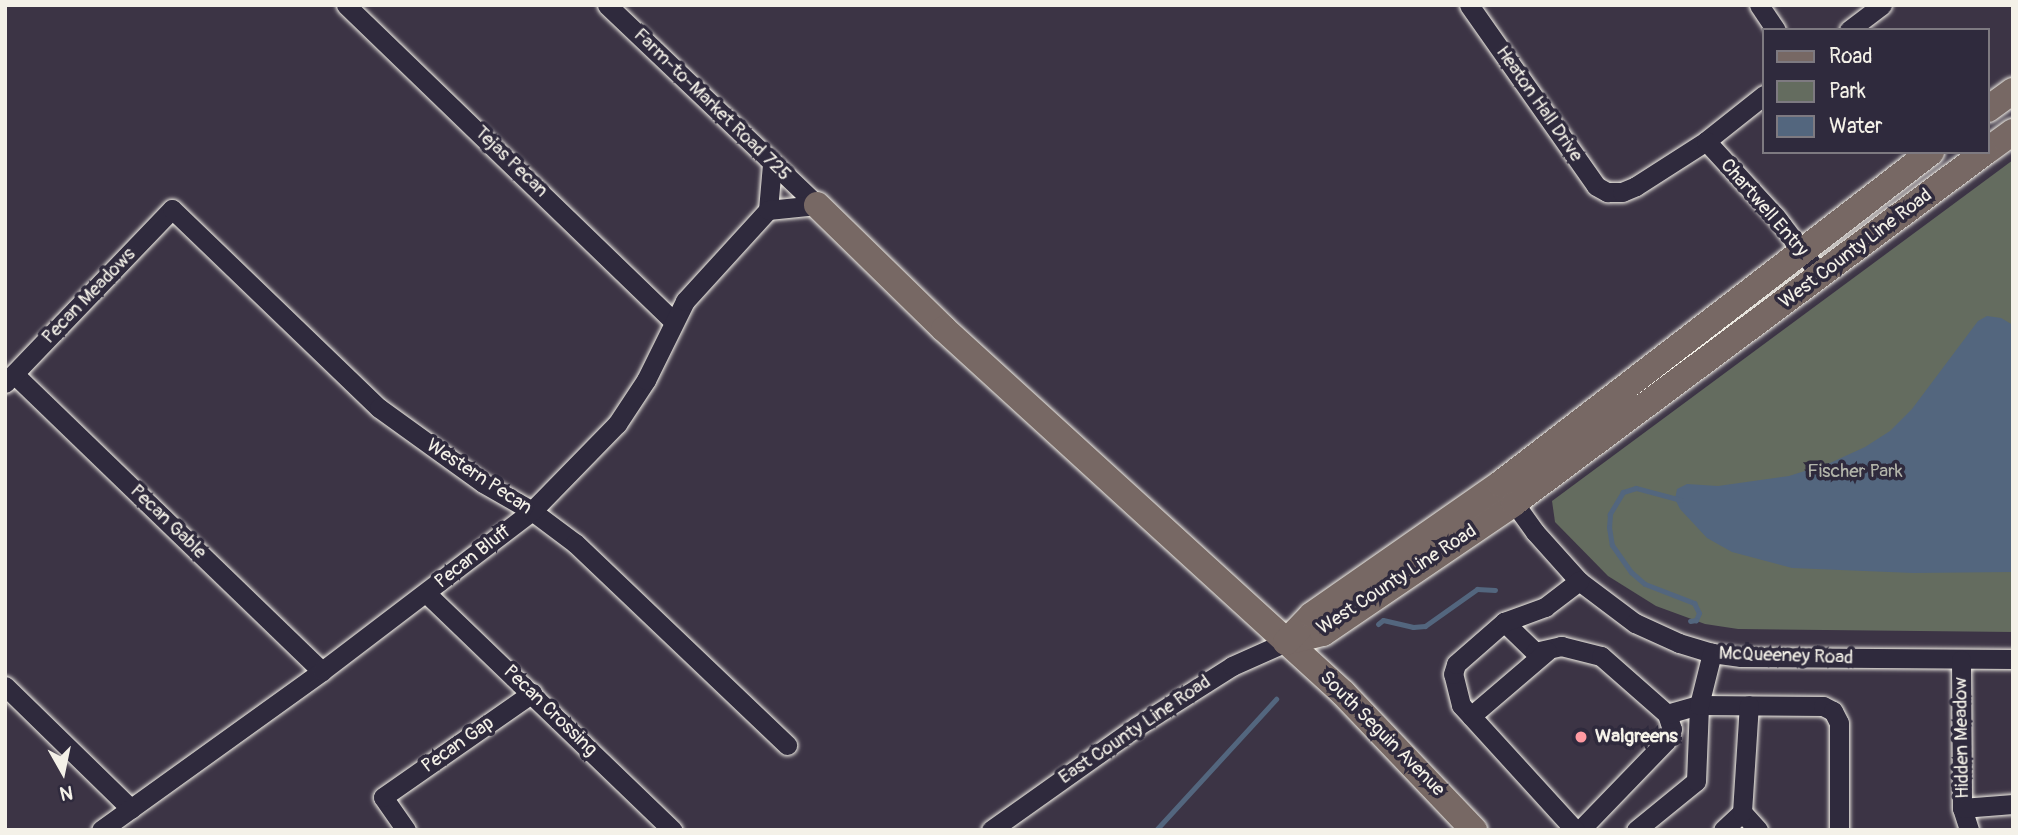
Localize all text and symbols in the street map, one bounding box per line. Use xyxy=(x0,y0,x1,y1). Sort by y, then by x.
street label: Farm-to-Market Road 725 xyxy=(629,24,795,186)
legend xyxy=(1762,28,1990,154)
street label: Heaton Hall Drive xyxy=(1491,42,1587,166)
text: Road xyxy=(1829,43,1873,70)
text: Park xyxy=(1829,78,1866,105)
text: Water xyxy=(1829,113,1882,140)
street label: Tejas Pecan xyxy=(470,121,552,203)
street label: Chartwell Entry xyxy=(1715,154,1813,262)
street label: West County Line Road xyxy=(1775,184,1937,314)
street label: Pecan Meadows xyxy=(37,243,141,349)
street label: Western Pecan xyxy=(422,434,536,520)
park label: Fischer Park xyxy=(1807,461,1903,483)
street label: Pecan Gable xyxy=(125,480,211,564)
street label: Pecan Bluff xyxy=(431,520,515,594)
street label: West County Line Road xyxy=(1313,520,1481,640)
street label: McQueeney Road xyxy=(1718,642,1854,670)
street label: Pecan Crossing xyxy=(498,661,602,761)
street label: South Seguin Avenue xyxy=(1315,667,1449,801)
street label: East County Line Road xyxy=(1055,671,1215,789)
street label: Hidden Meadow xyxy=(1950,677,1974,799)
street label: Pecan Gap xyxy=(417,712,499,778)
place label: Walgreens xyxy=(1595,726,1678,748)
marker: Walgreens xyxy=(1573,729,1589,745)
north arrow xyxy=(28,737,98,807)
text: N xyxy=(58,780,75,806)

